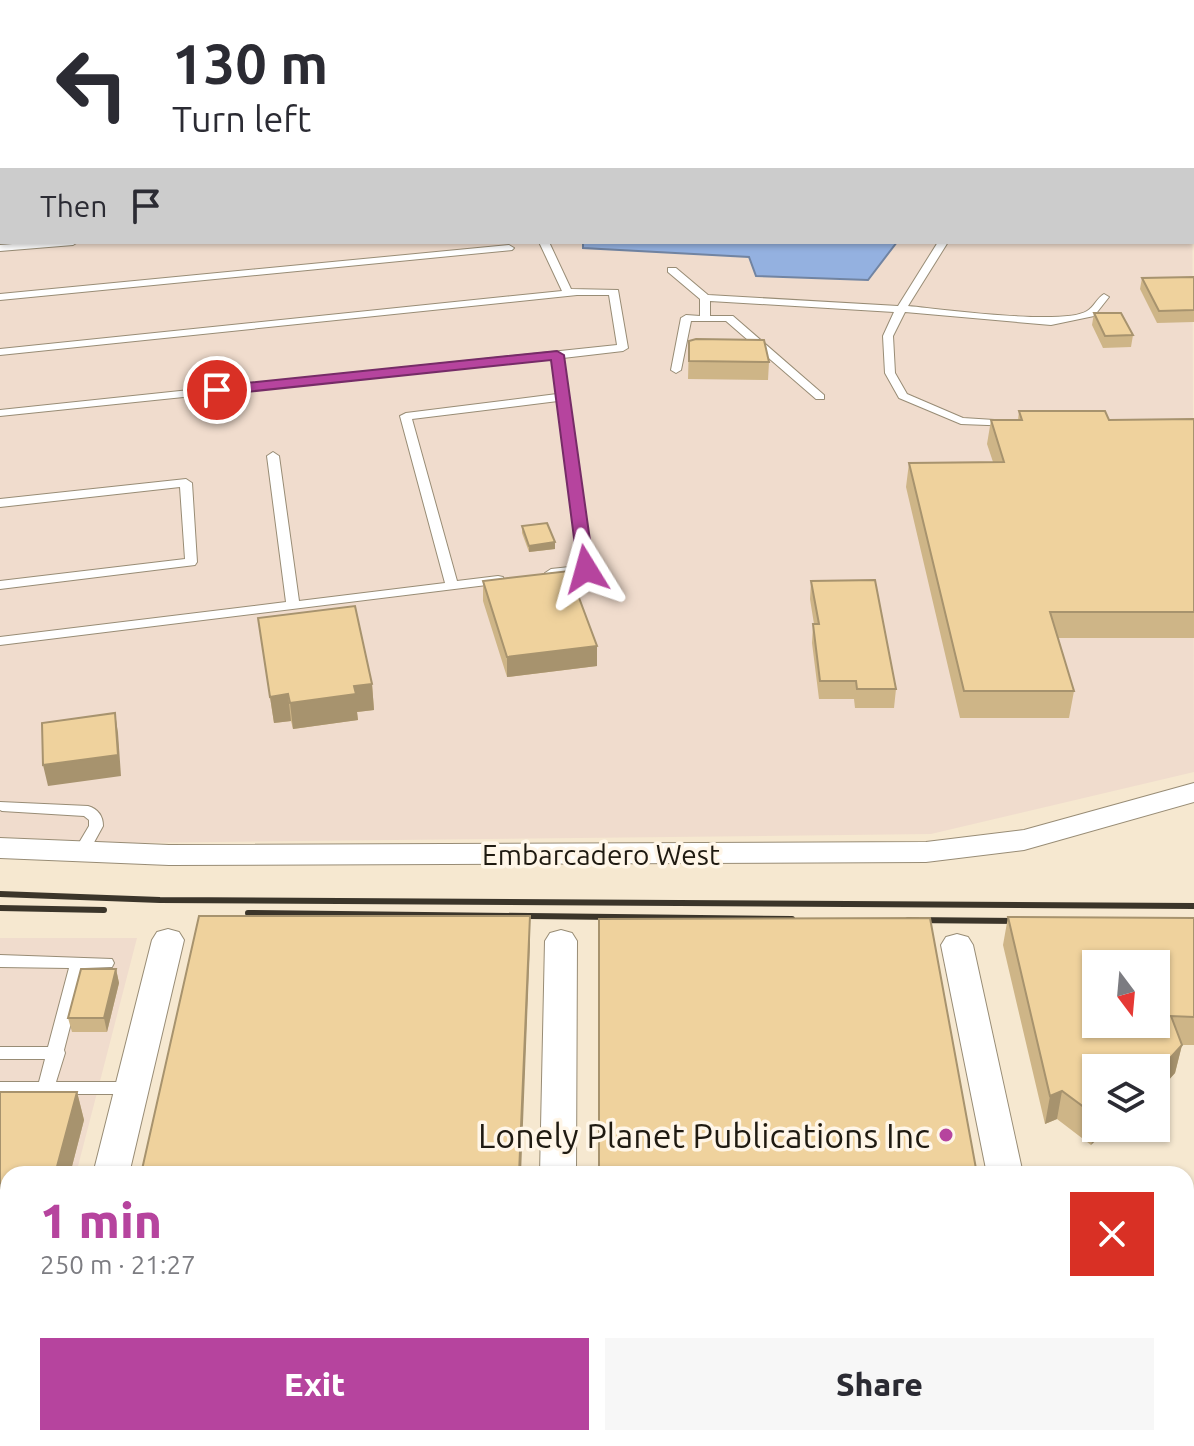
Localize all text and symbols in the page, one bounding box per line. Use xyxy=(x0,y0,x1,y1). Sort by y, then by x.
icon: left xyxy=(40,32,144,136)
text: 130 m xyxy=(172,32,328,95)
text: Turn left xyxy=(172,98,311,139)
icon: arrive xyxy=(124,184,168,228)
text: Then xyxy=(40,189,108,223)
pin xyxy=(183,356,251,424)
icon: arrive xyxy=(195,368,239,412)
position arrow xyxy=(544,527,628,611)
street label: Embarcadero West xyxy=(482,839,720,870)
north arrow xyxy=(1082,950,1170,1038)
map controls xyxy=(1082,950,1170,1142)
button: layers xyxy=(1082,1054,1170,1142)
place label: Lonely Planet Publications Inc xyxy=(478,1116,930,1154)
marker: Lonely Planet Publications Inc xyxy=(937,1126,955,1144)
button: close xyxy=(1070,1192,1154,1276)
text: 1 min xyxy=(40,1193,162,1247)
text: 250 m · 21:27 xyxy=(40,1250,196,1279)
button: Exit xyxy=(40,1338,589,1430)
button: Share xyxy=(605,1338,1154,1430)

